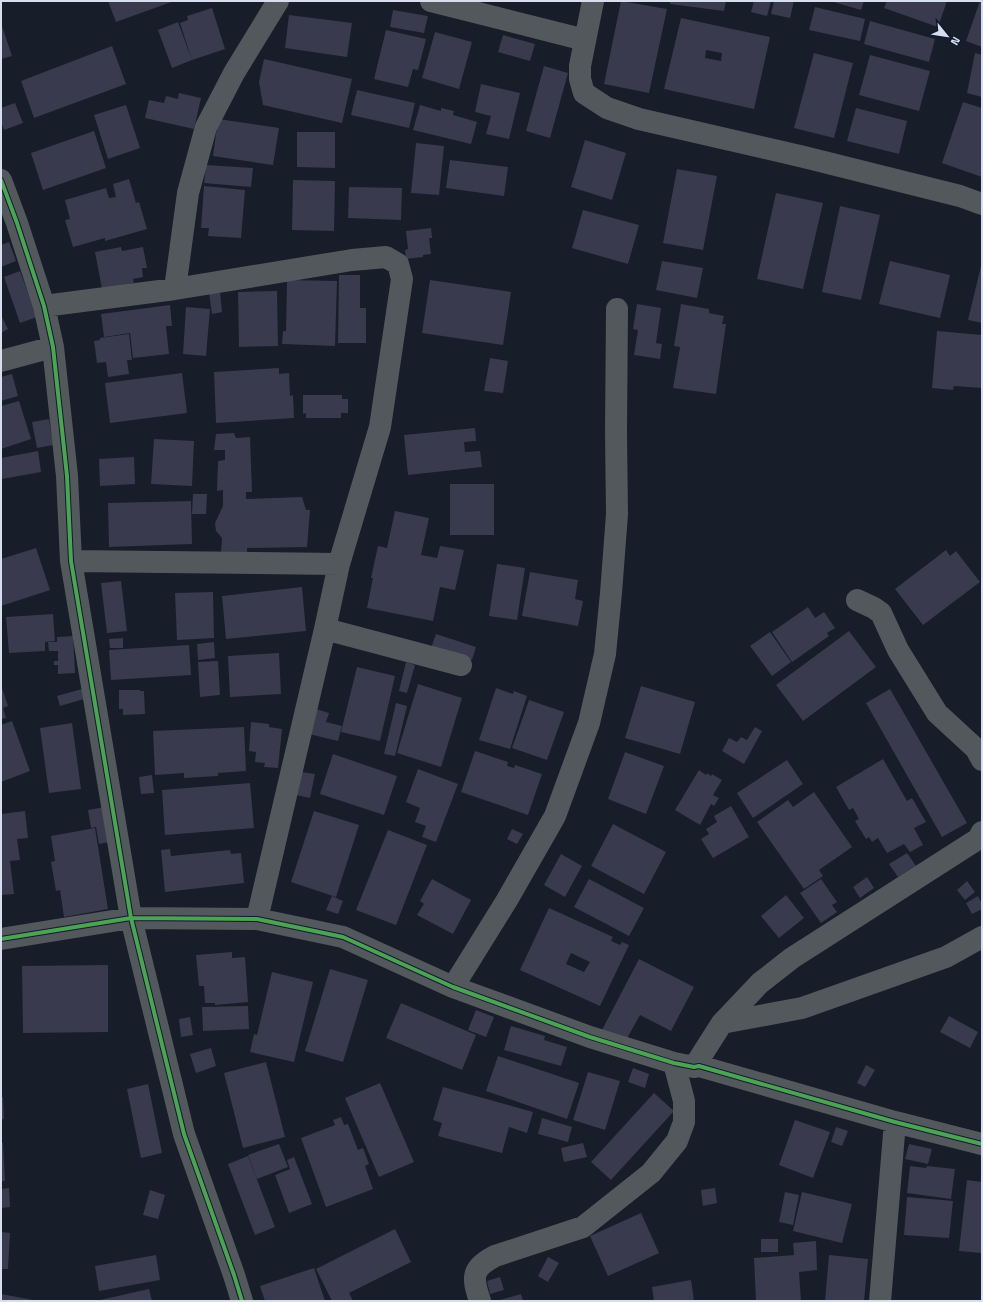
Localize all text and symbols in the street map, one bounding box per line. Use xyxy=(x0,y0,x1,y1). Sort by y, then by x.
north arrow xyxy=(927,16,967,56)
text: N xyxy=(947,34,964,48)

